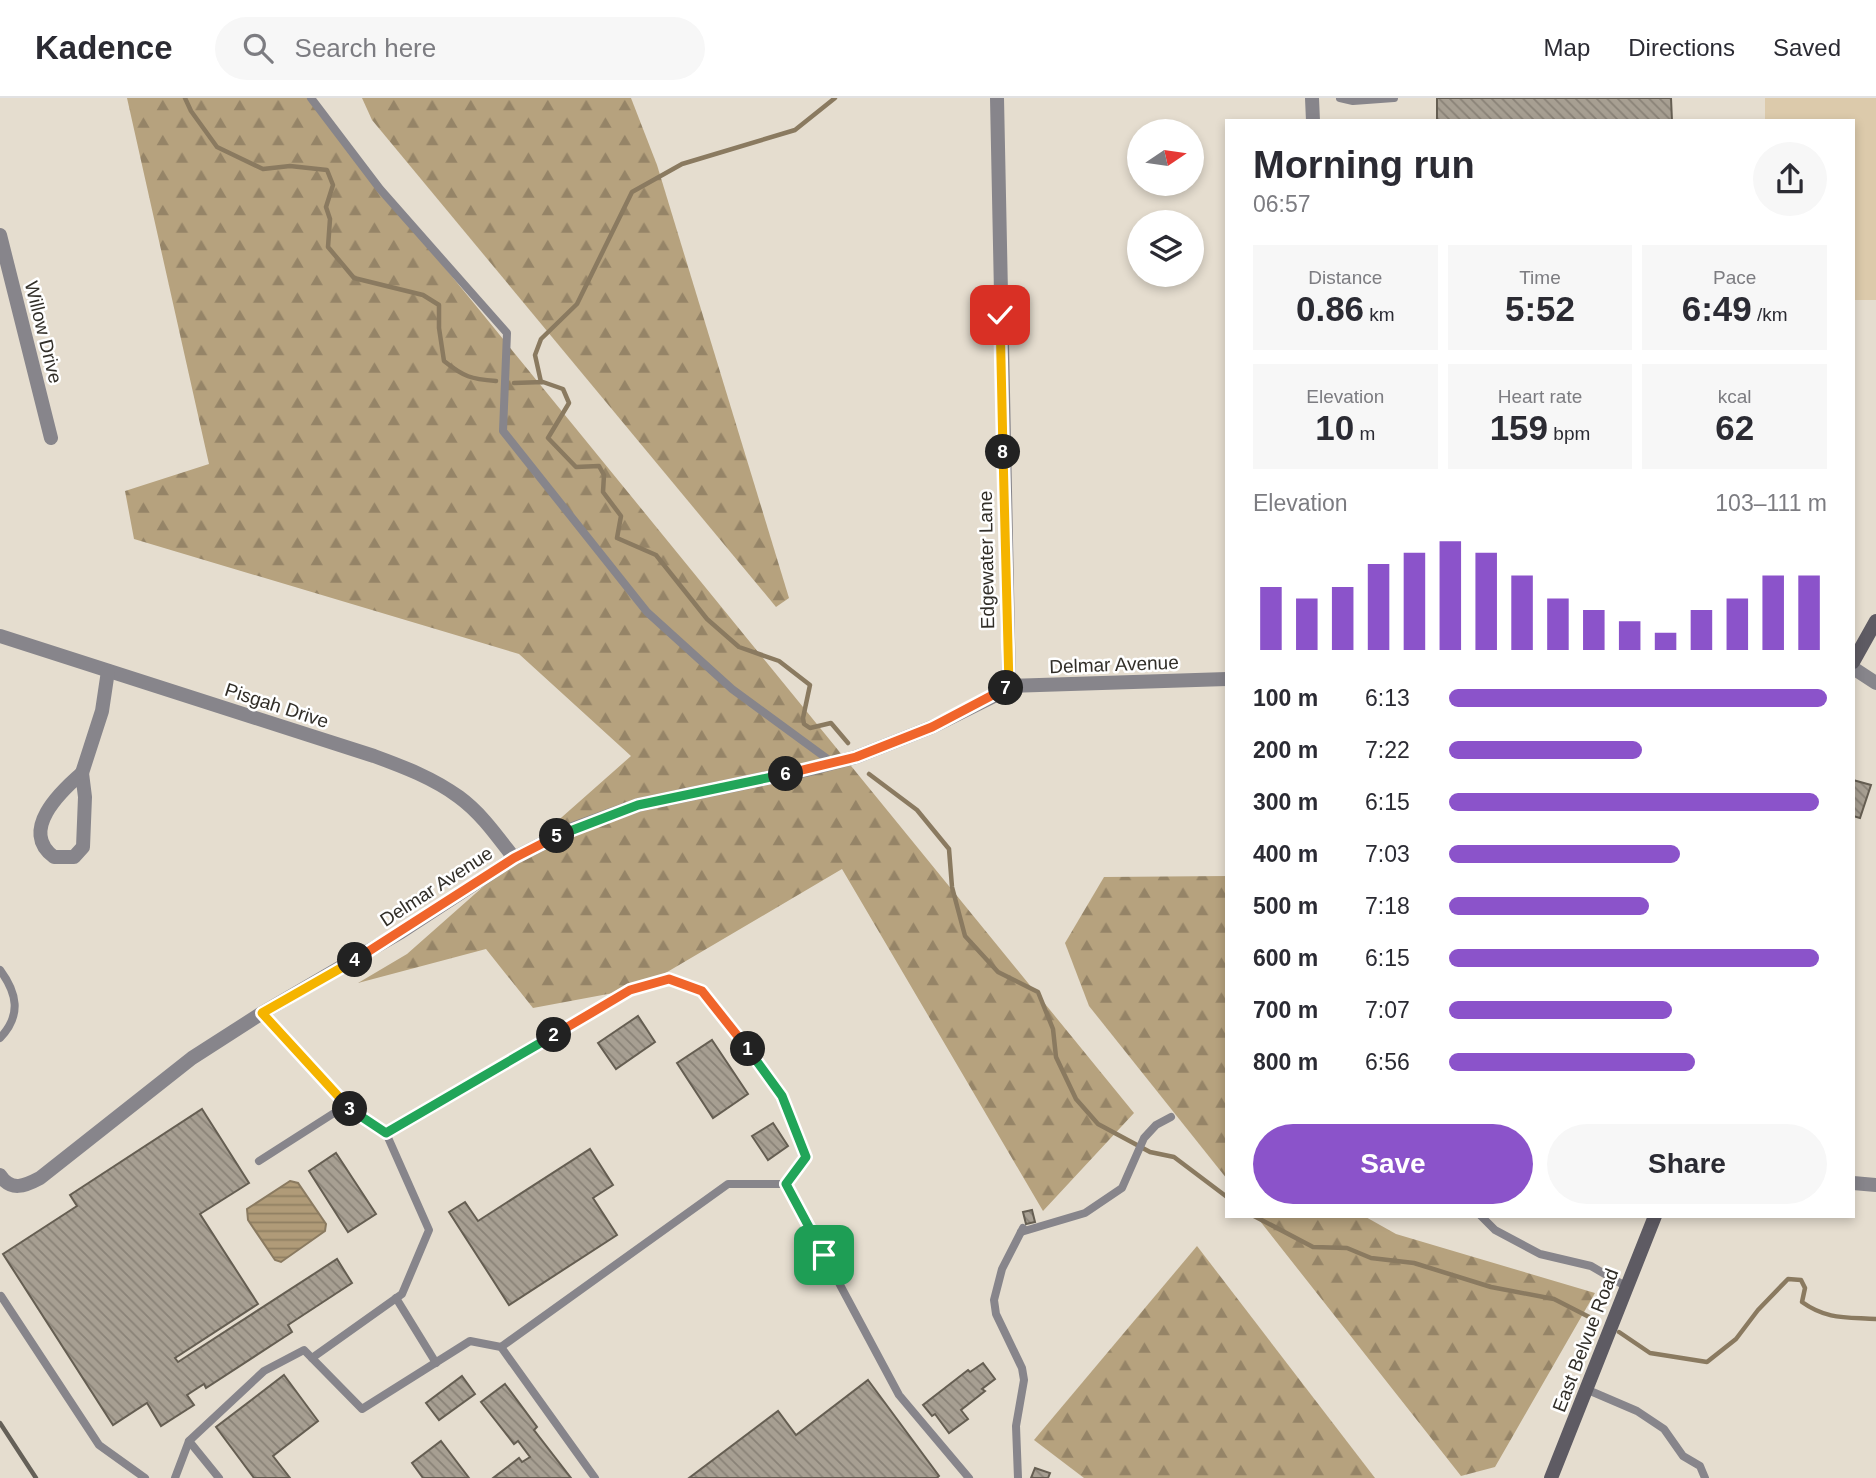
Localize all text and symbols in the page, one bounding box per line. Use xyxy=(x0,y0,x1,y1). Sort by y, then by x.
search box xyxy=(215,17,705,80)
text: Kadence xyxy=(35,29,173,66)
icon: search xyxy=(239,29,277,67)
text: Search here xyxy=(295,33,436,63)
text: Map xyxy=(1544,34,1590,61)
text: Directions xyxy=(1628,34,1735,61)
text: Saved xyxy=(1773,34,1841,61)
north arrow xyxy=(1127,119,1204,196)
map controls xyxy=(1127,119,1204,287)
button: share xyxy=(1753,142,1827,216)
text: Morning run xyxy=(1253,144,1475,186)
text: 06:57 xyxy=(1253,191,1311,217)
button: layers xyxy=(1127,210,1204,287)
text: Distance xyxy=(1308,267,1382,288)
text: Time xyxy=(1519,267,1561,288)
text: Pace xyxy=(1713,267,1756,288)
street label: Willow Drive xyxy=(21,279,66,385)
pin xyxy=(970,285,1030,345)
text: 0.86 xyxy=(1296,289,1364,328)
text: 5:52 xyxy=(1505,289,1575,328)
text: 6:49 xyxy=(1682,289,1752,328)
icon: check xyxy=(981,296,1019,334)
text: km xyxy=(1364,304,1395,325)
text: /km xyxy=(1752,304,1788,325)
text: Elevation xyxy=(1306,386,1384,407)
text: Heart rate xyxy=(1498,386,1582,407)
text: kcal xyxy=(1718,386,1752,407)
text: 10 xyxy=(1315,408,1354,447)
text: 159 xyxy=(1490,408,1548,447)
text: 62 xyxy=(1715,408,1754,447)
text: m xyxy=(1354,423,1375,444)
text: bpm xyxy=(1548,423,1590,444)
pin: 8 xyxy=(986,434,1020,470)
text: 8 xyxy=(997,441,1008,462)
text: Elevation xyxy=(1253,490,1348,516)
text: 103–111 m xyxy=(1715,490,1827,516)
street label: Edgewater Lane xyxy=(975,491,998,629)
street label: Delmar Avenue xyxy=(1049,652,1179,677)
pin: 7 xyxy=(988,670,1024,706)
text: 7 xyxy=(1000,677,1011,698)
street label: Pisgah Drive xyxy=(222,679,331,732)
text: 100 m xyxy=(1253,685,1318,711)
text: 6:13 xyxy=(1365,685,1410,711)
text: 200 m xyxy=(1253,737,1318,763)
text: 7:22 xyxy=(1365,737,1410,763)
pin: 6 xyxy=(768,756,804,792)
text: 6 xyxy=(780,763,791,784)
text: 300 m xyxy=(1253,789,1318,815)
text: 6:15 xyxy=(1365,789,1410,815)
pin: 5 xyxy=(540,818,574,854)
text: 5 xyxy=(551,825,562,846)
text: 400 m xyxy=(1253,841,1318,867)
text: 7:03 xyxy=(1365,841,1410,867)
street label: Delmar Avenue xyxy=(376,842,496,931)
text: 500 m xyxy=(1253,893,1318,919)
text: 7:18 xyxy=(1365,893,1410,919)
pin: 4 xyxy=(338,942,372,978)
text: 600 m xyxy=(1253,945,1318,971)
text: 6:15 xyxy=(1365,945,1410,971)
text: 4 xyxy=(349,949,360,970)
text: 700 m xyxy=(1253,997,1318,1023)
text: 7:07 xyxy=(1365,997,1410,1023)
pin: 2 xyxy=(536,1018,572,1052)
text: 2 xyxy=(548,1024,559,1045)
pin: 1 xyxy=(730,1032,766,1066)
text: 1 xyxy=(742,1038,753,1059)
text: 800 m xyxy=(1253,1049,1318,1075)
text: 6:56 xyxy=(1365,1049,1410,1075)
pin: 3 xyxy=(332,1091,368,1126)
text: 3 xyxy=(344,1098,355,1119)
button: Save xyxy=(1253,1124,1533,1204)
button: Share xyxy=(1547,1124,1827,1204)
pin xyxy=(794,1225,854,1285)
icon: arrive xyxy=(805,1236,843,1274)
street label: East Belvue Road xyxy=(1548,1265,1623,1415)

